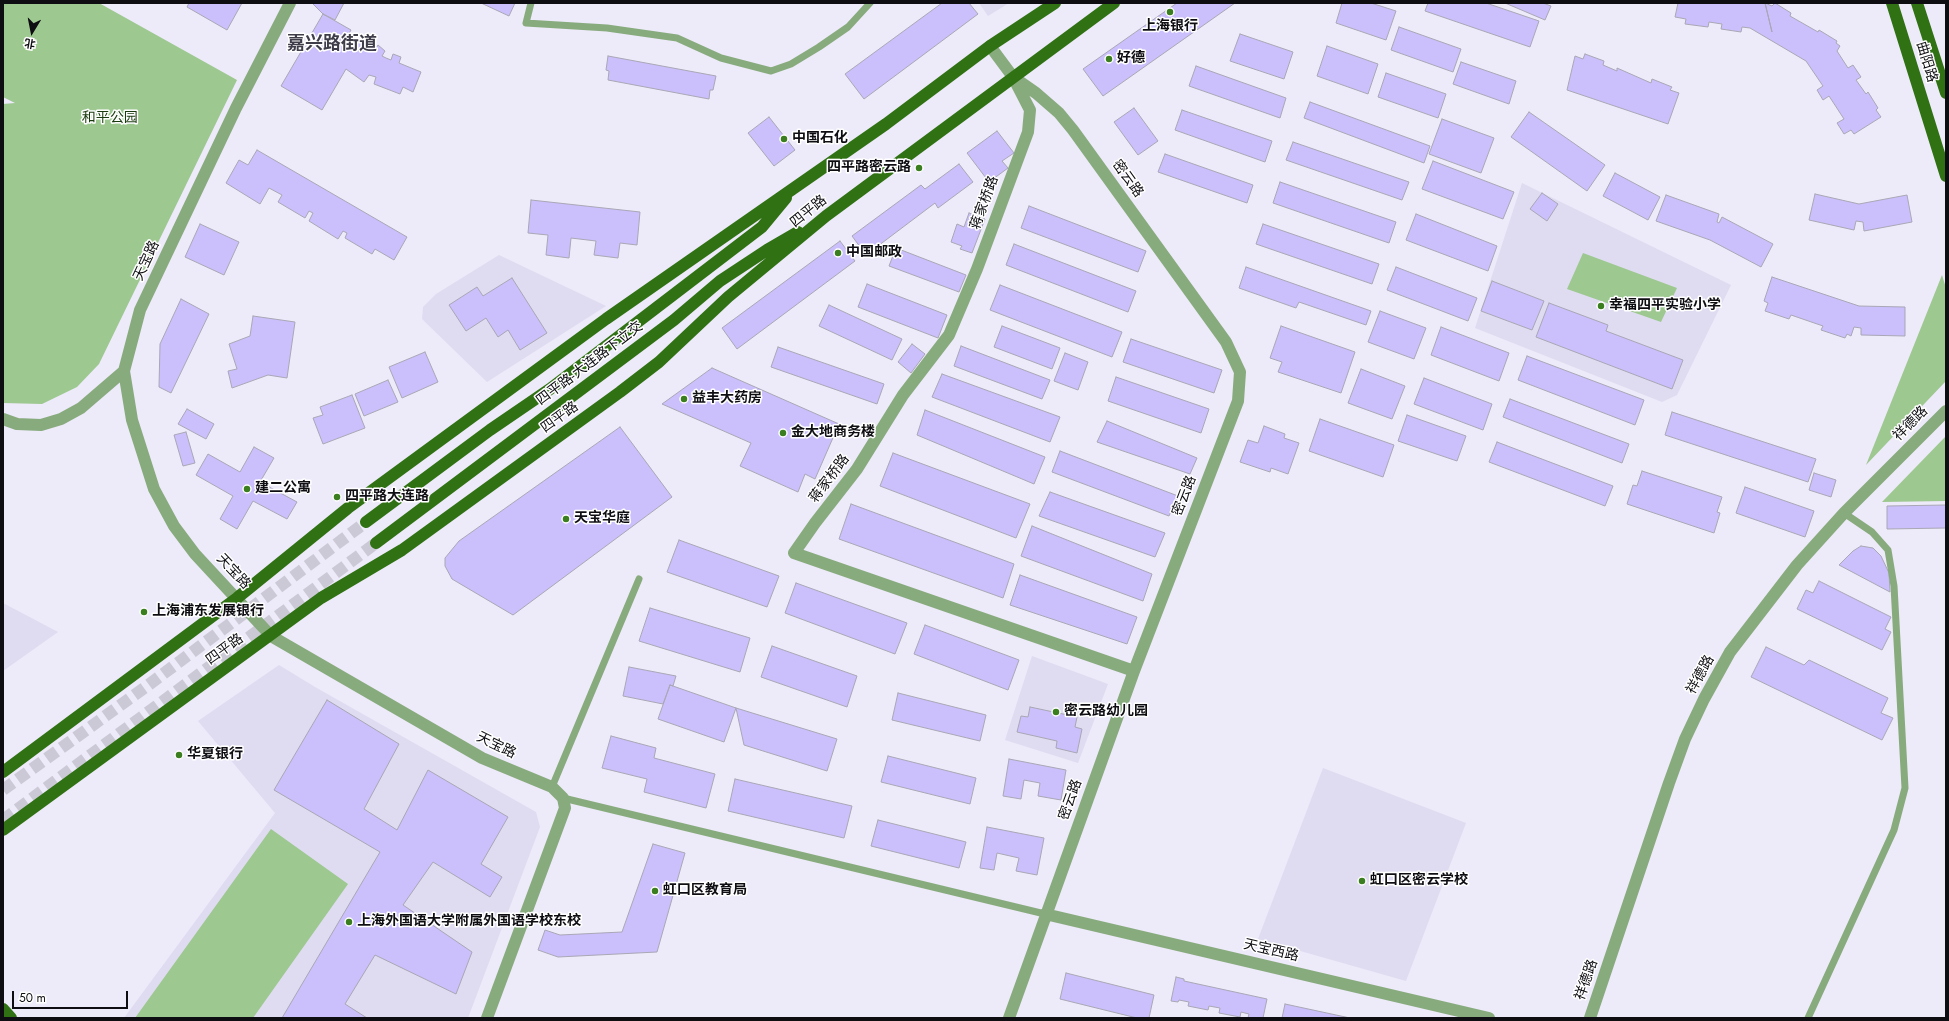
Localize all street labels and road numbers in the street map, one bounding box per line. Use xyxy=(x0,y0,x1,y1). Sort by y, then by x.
street label: 曲阳路 xyxy=(1912,39,1940,85)
street label: 密云路 xyxy=(1108,157,1146,201)
street label: 蒋家桥路 xyxy=(968,174,1002,232)
street label: 四平路 xyxy=(787,192,831,232)
street label: 天宝路 xyxy=(131,238,163,284)
street label: 四平路-大连路下立交 xyxy=(533,318,647,410)
street label: 四平路 xyxy=(538,399,582,437)
street label: 祥德路 xyxy=(1890,403,1932,445)
street label: 蒋家桥路 xyxy=(806,452,854,506)
street label: 密云路 xyxy=(1170,473,1200,519)
street label: 天宝路 xyxy=(213,551,253,593)
street label: 四平路 xyxy=(203,631,247,669)
street label: 祥德路 xyxy=(1683,653,1719,697)
street label: 天宝路 xyxy=(473,729,519,763)
street label: 密云路 xyxy=(1056,777,1086,823)
street label: 天宝西路 xyxy=(1242,937,1300,965)
street label: 祥德路 xyxy=(1572,957,1602,1003)

